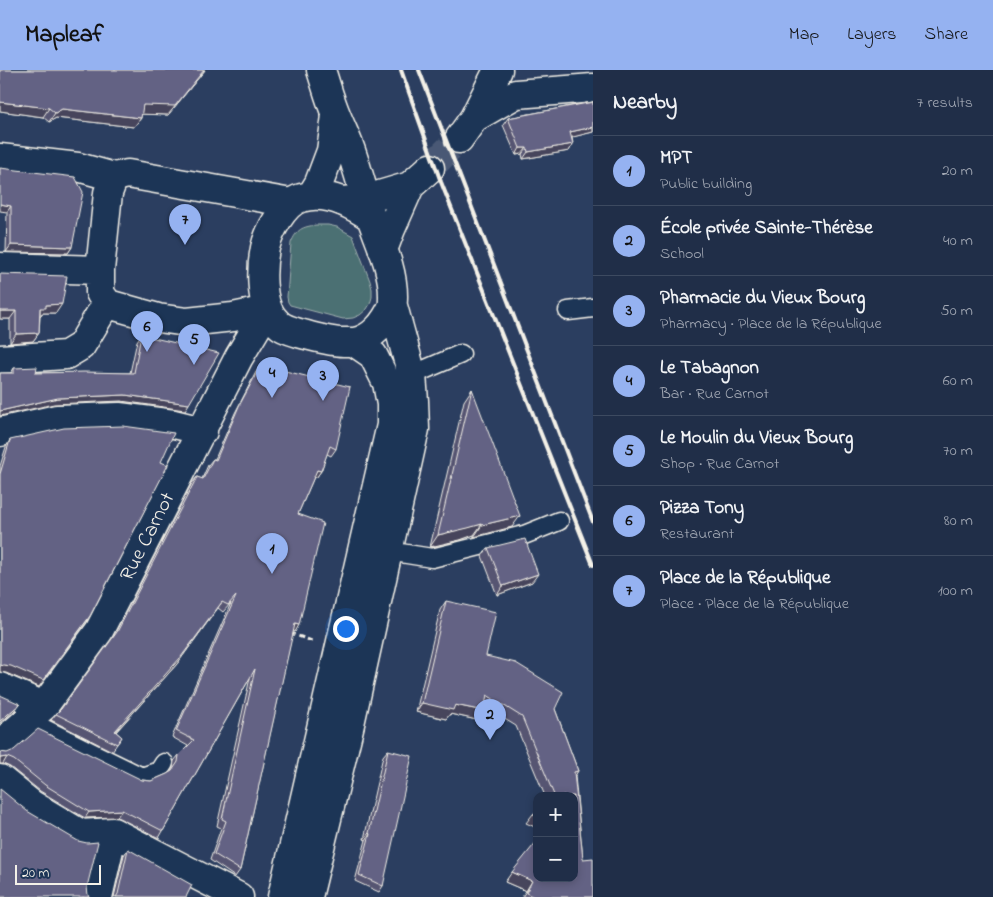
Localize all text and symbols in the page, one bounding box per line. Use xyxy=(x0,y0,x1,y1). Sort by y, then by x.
text: Mapleaf xyxy=(25,18,104,53)
text: Map xyxy=(789,22,819,48)
text: Layers xyxy=(847,22,897,48)
text: Share xyxy=(925,22,968,48)
text: Nearby xyxy=(613,88,677,118)
text: 7 results xyxy=(917,91,973,115)
text: MPT xyxy=(660,145,692,172)
text: 1 xyxy=(626,159,632,183)
text: 20 m xyxy=(942,159,973,183)
text: Public building xyxy=(660,172,752,196)
pin: 7 xyxy=(169,204,201,245)
text: École privée Sainte-Thérèse xyxy=(660,215,873,242)
text: 2 xyxy=(625,229,633,253)
text: 40 m xyxy=(943,229,973,253)
text: School xyxy=(660,242,704,266)
text: Pharmacie du Vieux Bourg xyxy=(660,285,865,312)
text: 3 xyxy=(626,299,632,323)
text: 50 m xyxy=(941,299,973,323)
pin: 6 xyxy=(131,311,163,352)
text: Pharmacy · Place de la République xyxy=(660,312,882,336)
pin: 5 xyxy=(178,324,210,365)
text: Le Tabagnon xyxy=(660,355,759,382)
pin: 4 xyxy=(256,357,288,398)
pin: 3 xyxy=(307,360,339,401)
text: 4 xyxy=(626,369,632,393)
text: 60 m xyxy=(943,369,973,393)
text: Bar · Rue Carnot xyxy=(660,382,769,406)
text: Le Moulin du Vieux Bourg xyxy=(660,425,853,452)
text: 5 xyxy=(624,439,634,463)
text: 70 m xyxy=(943,439,973,463)
text: Shop · Rue Carnot xyxy=(660,452,779,476)
street label: Rue Carnot xyxy=(113,487,183,587)
text: Pizza Tony xyxy=(660,495,744,522)
text: 6 xyxy=(625,509,633,533)
text: 80 m xyxy=(944,509,973,533)
text: Restaurant xyxy=(660,522,734,546)
pin: 1 xyxy=(256,533,288,574)
text: Place de la République xyxy=(660,565,831,592)
text: 7 xyxy=(626,579,632,603)
text: 100 m xyxy=(938,579,973,603)
text: Place · Place de la République xyxy=(660,592,849,616)
your location xyxy=(333,616,359,642)
pin: 2 xyxy=(474,699,506,740)
map controls xyxy=(533,792,578,882)
button: + xyxy=(533,792,578,837)
button: − xyxy=(533,837,578,882)
scale bar xyxy=(15,862,101,885)
text: 20 m xyxy=(22,863,49,884)

